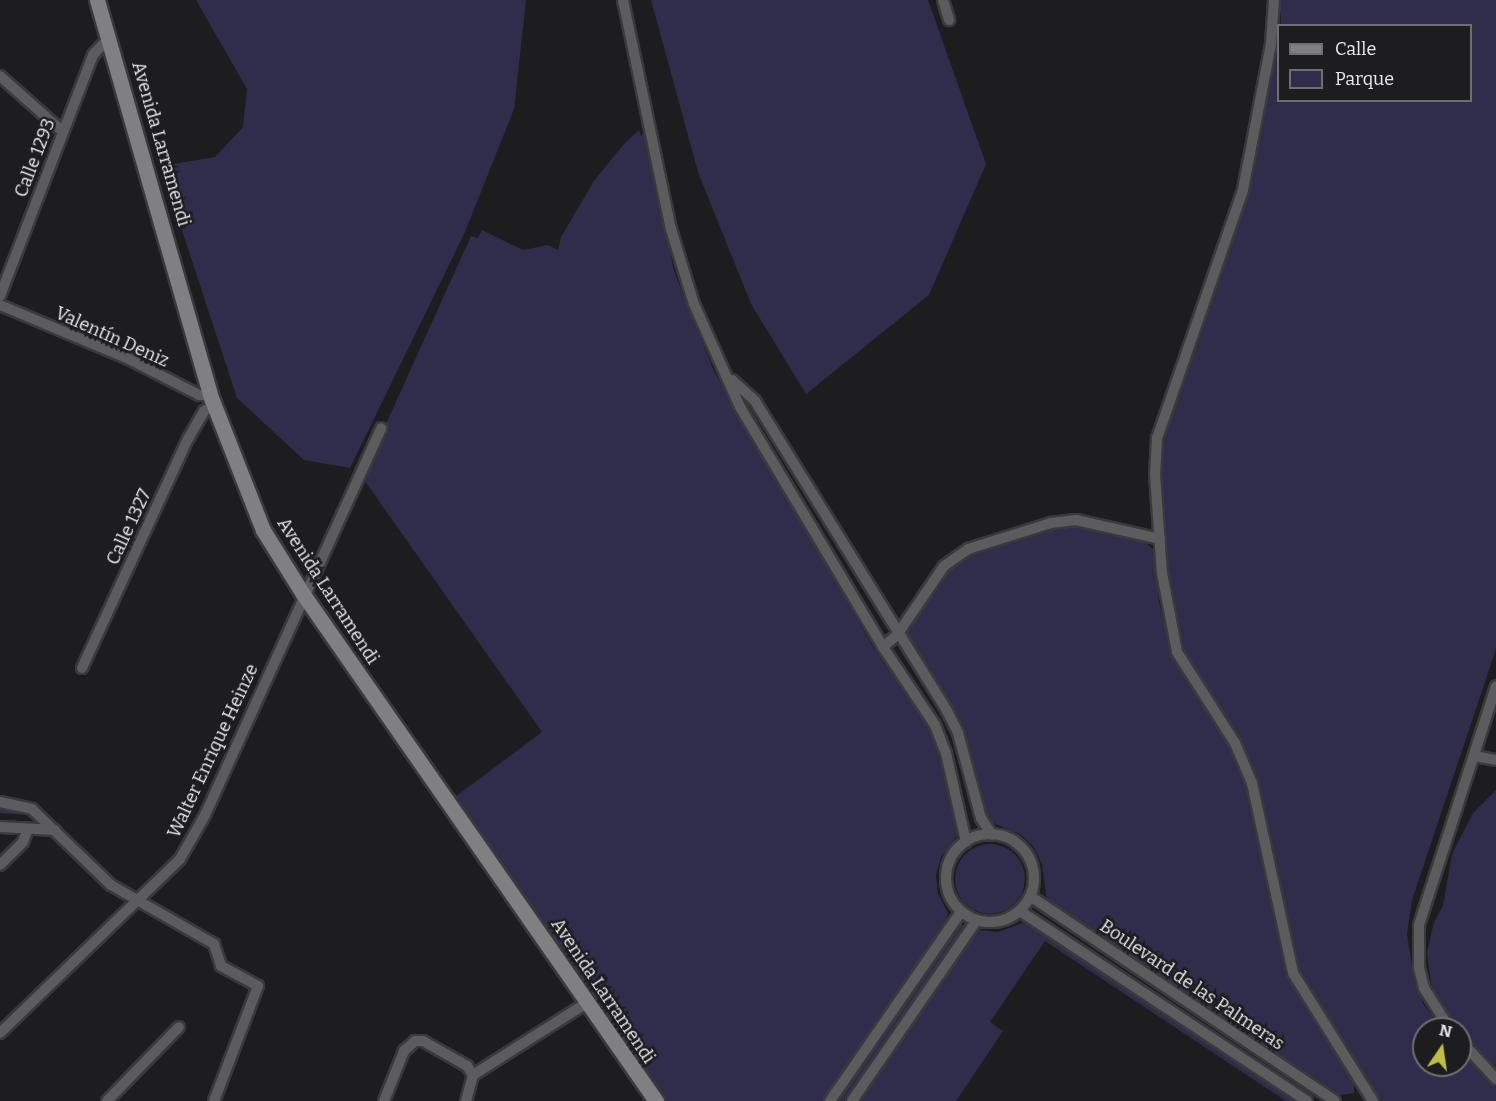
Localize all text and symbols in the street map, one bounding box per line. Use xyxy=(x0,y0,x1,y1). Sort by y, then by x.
legend xyxy=(1277,24,1472,102)
text: Calle xyxy=(1335,38,1376,60)
street label: Avenida Larramendi xyxy=(127,59,195,229)
text: Parque xyxy=(1335,68,1394,90)
street label: Calle 1293 xyxy=(10,116,60,200)
street label: Valentín Deniz xyxy=(52,302,172,372)
street label: Calle 1327 xyxy=(102,486,156,568)
street label: Avenida Larramendi xyxy=(273,514,383,668)
street label: Walter Enrique Heinze xyxy=(163,661,263,841)
street label: Avenida Larramendi xyxy=(546,914,660,1068)
street label: Boulevard de las Palmeras xyxy=(1096,915,1288,1055)
north arrow xyxy=(1412,1017,1472,1077)
text: N xyxy=(1438,1020,1454,1042)

